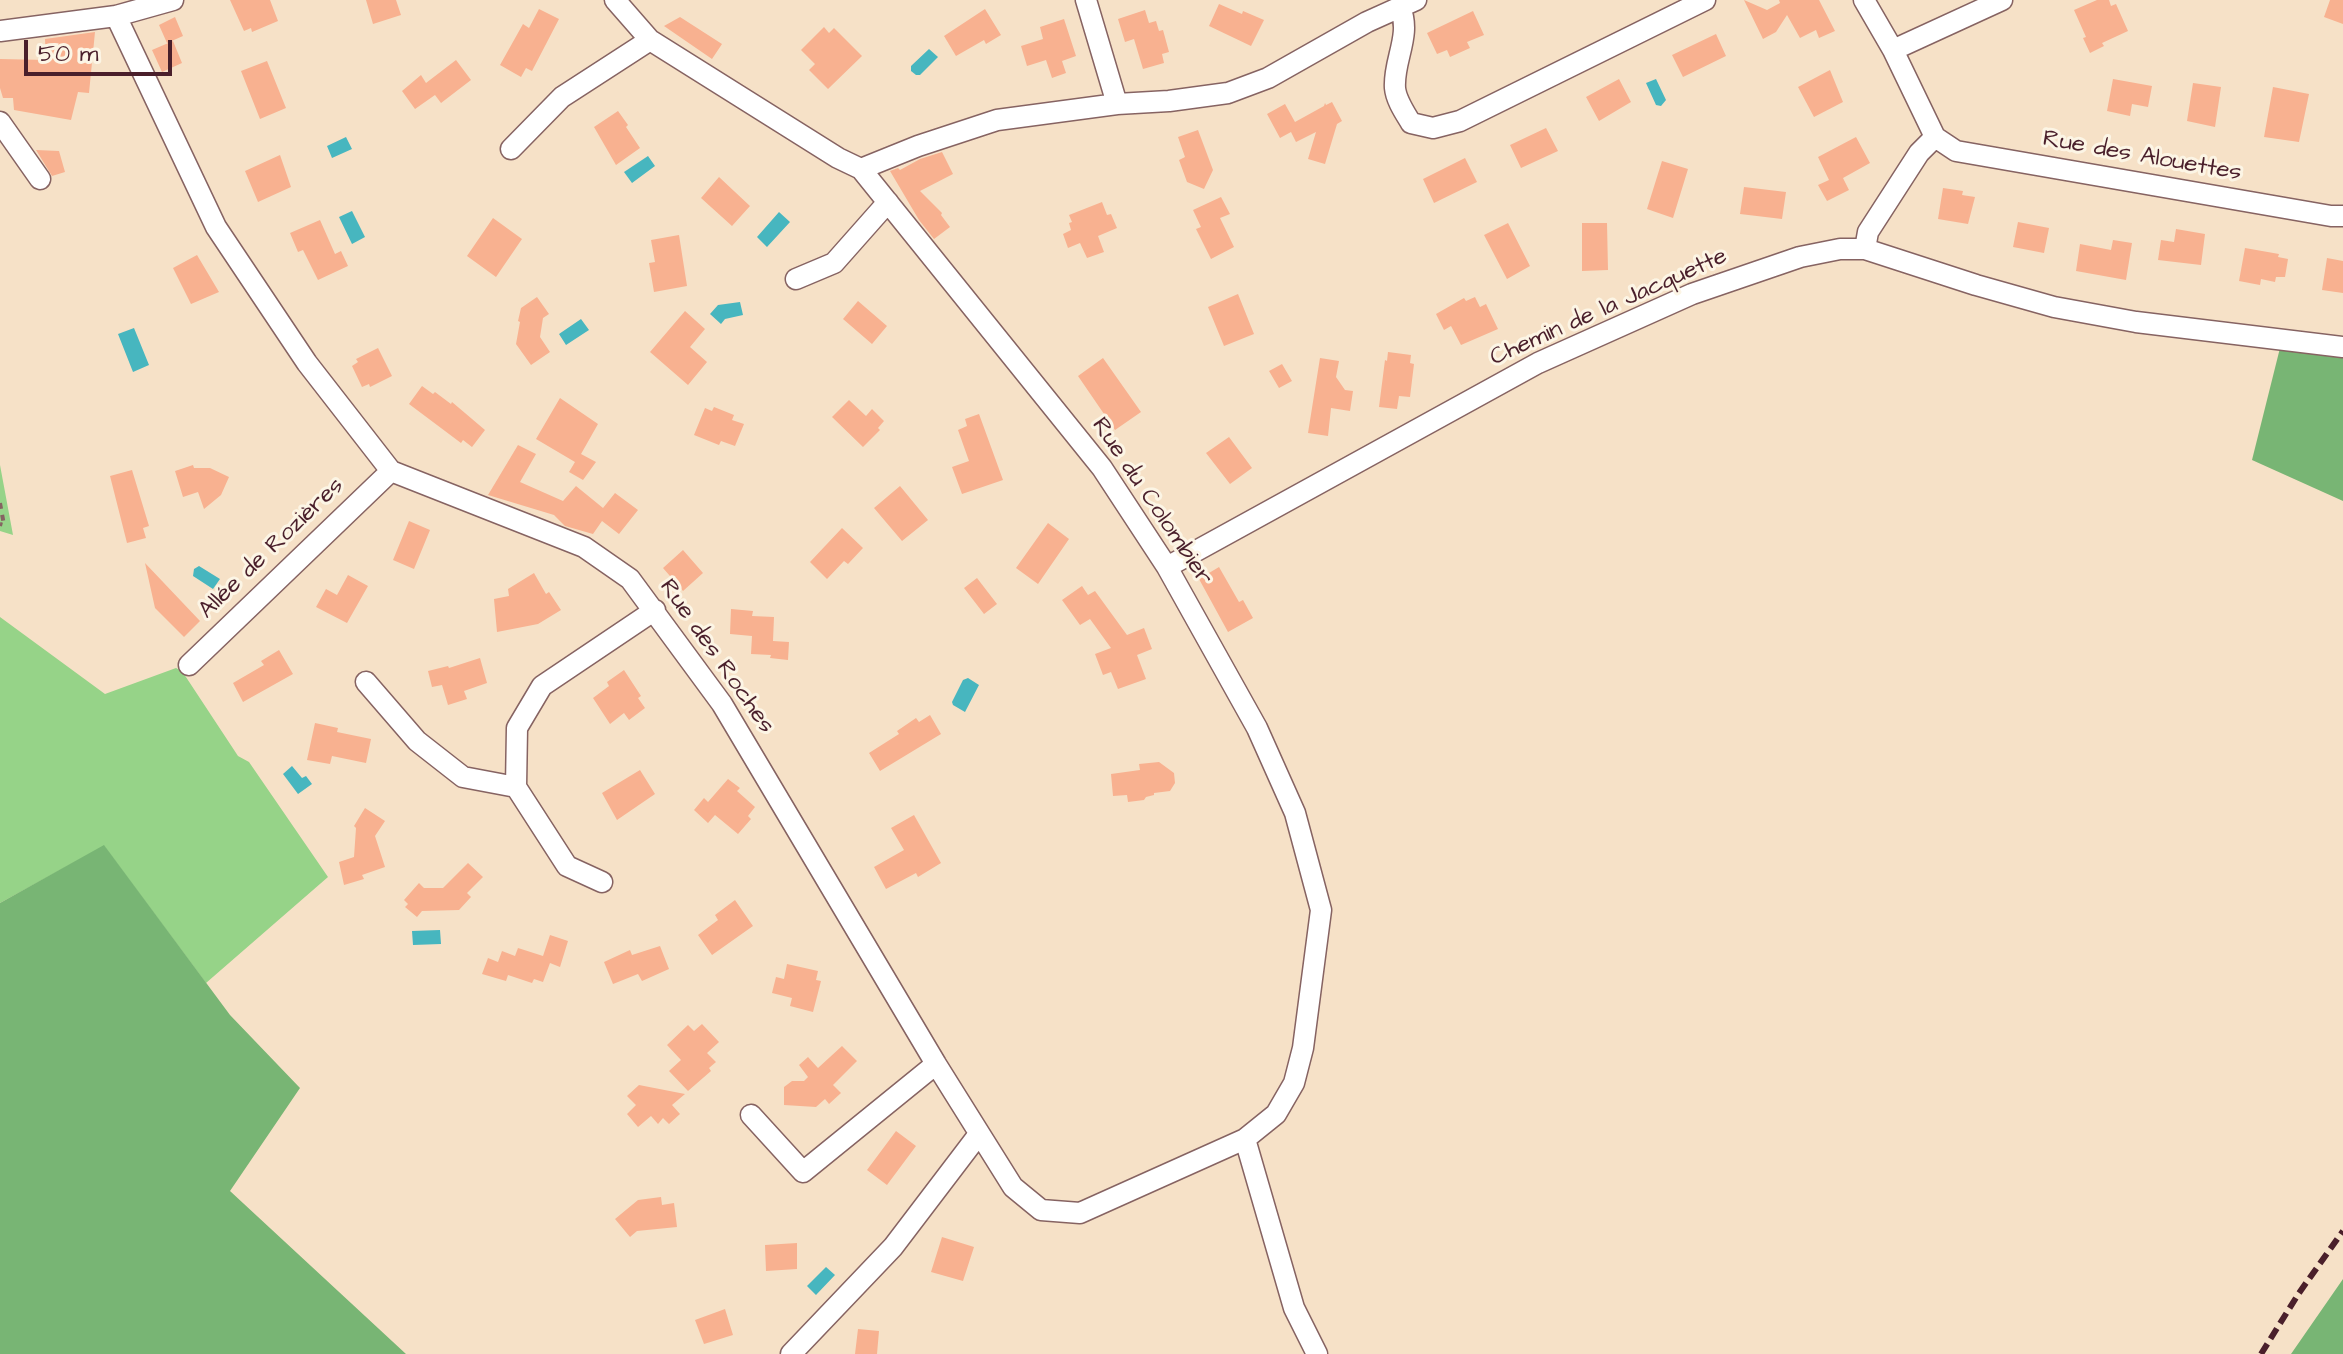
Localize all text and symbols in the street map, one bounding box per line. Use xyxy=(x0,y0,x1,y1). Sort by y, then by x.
scale bar xyxy=(28,24,176,74)
text: 50 m xyxy=(38,37,98,71)
street label: Rue des Alouettes xyxy=(2040,125,2244,189)
street label: Chemin de la Jacquette xyxy=(1486,243,1732,373)
street label: Rue du Colombier xyxy=(1084,413,1218,591)
street label: Allée de Rozières xyxy=(193,472,351,626)
street label: Rue des Roches xyxy=(652,574,780,740)

